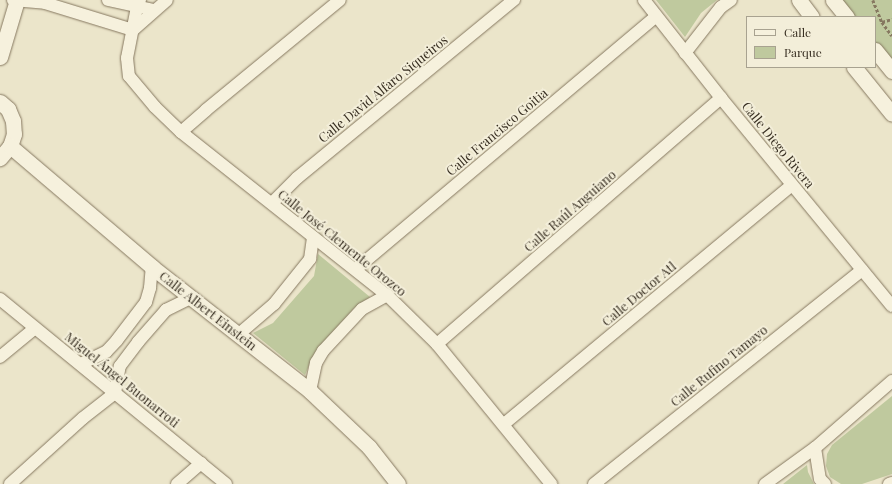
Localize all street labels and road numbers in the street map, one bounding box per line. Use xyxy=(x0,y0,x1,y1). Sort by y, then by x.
street label: Calle David Alfaro Siqueiros xyxy=(315,32,451,146)
street label: Calle Francisco Goitia xyxy=(443,85,551,179)
street label: Calle Diego Rivera xyxy=(738,99,818,191)
street label: Calle Raúl Anguiano xyxy=(521,167,619,255)
street label: Calle José Clemente Orozco xyxy=(275,186,409,300)
street label: Calle Doctor Atl xyxy=(599,258,679,330)
street label: Calle Albert Einstein xyxy=(156,268,260,354)
street label: Calle Rufino Tamayo xyxy=(667,322,771,410)
street label: Miguel Ángel Buonarroti xyxy=(62,329,182,431)

